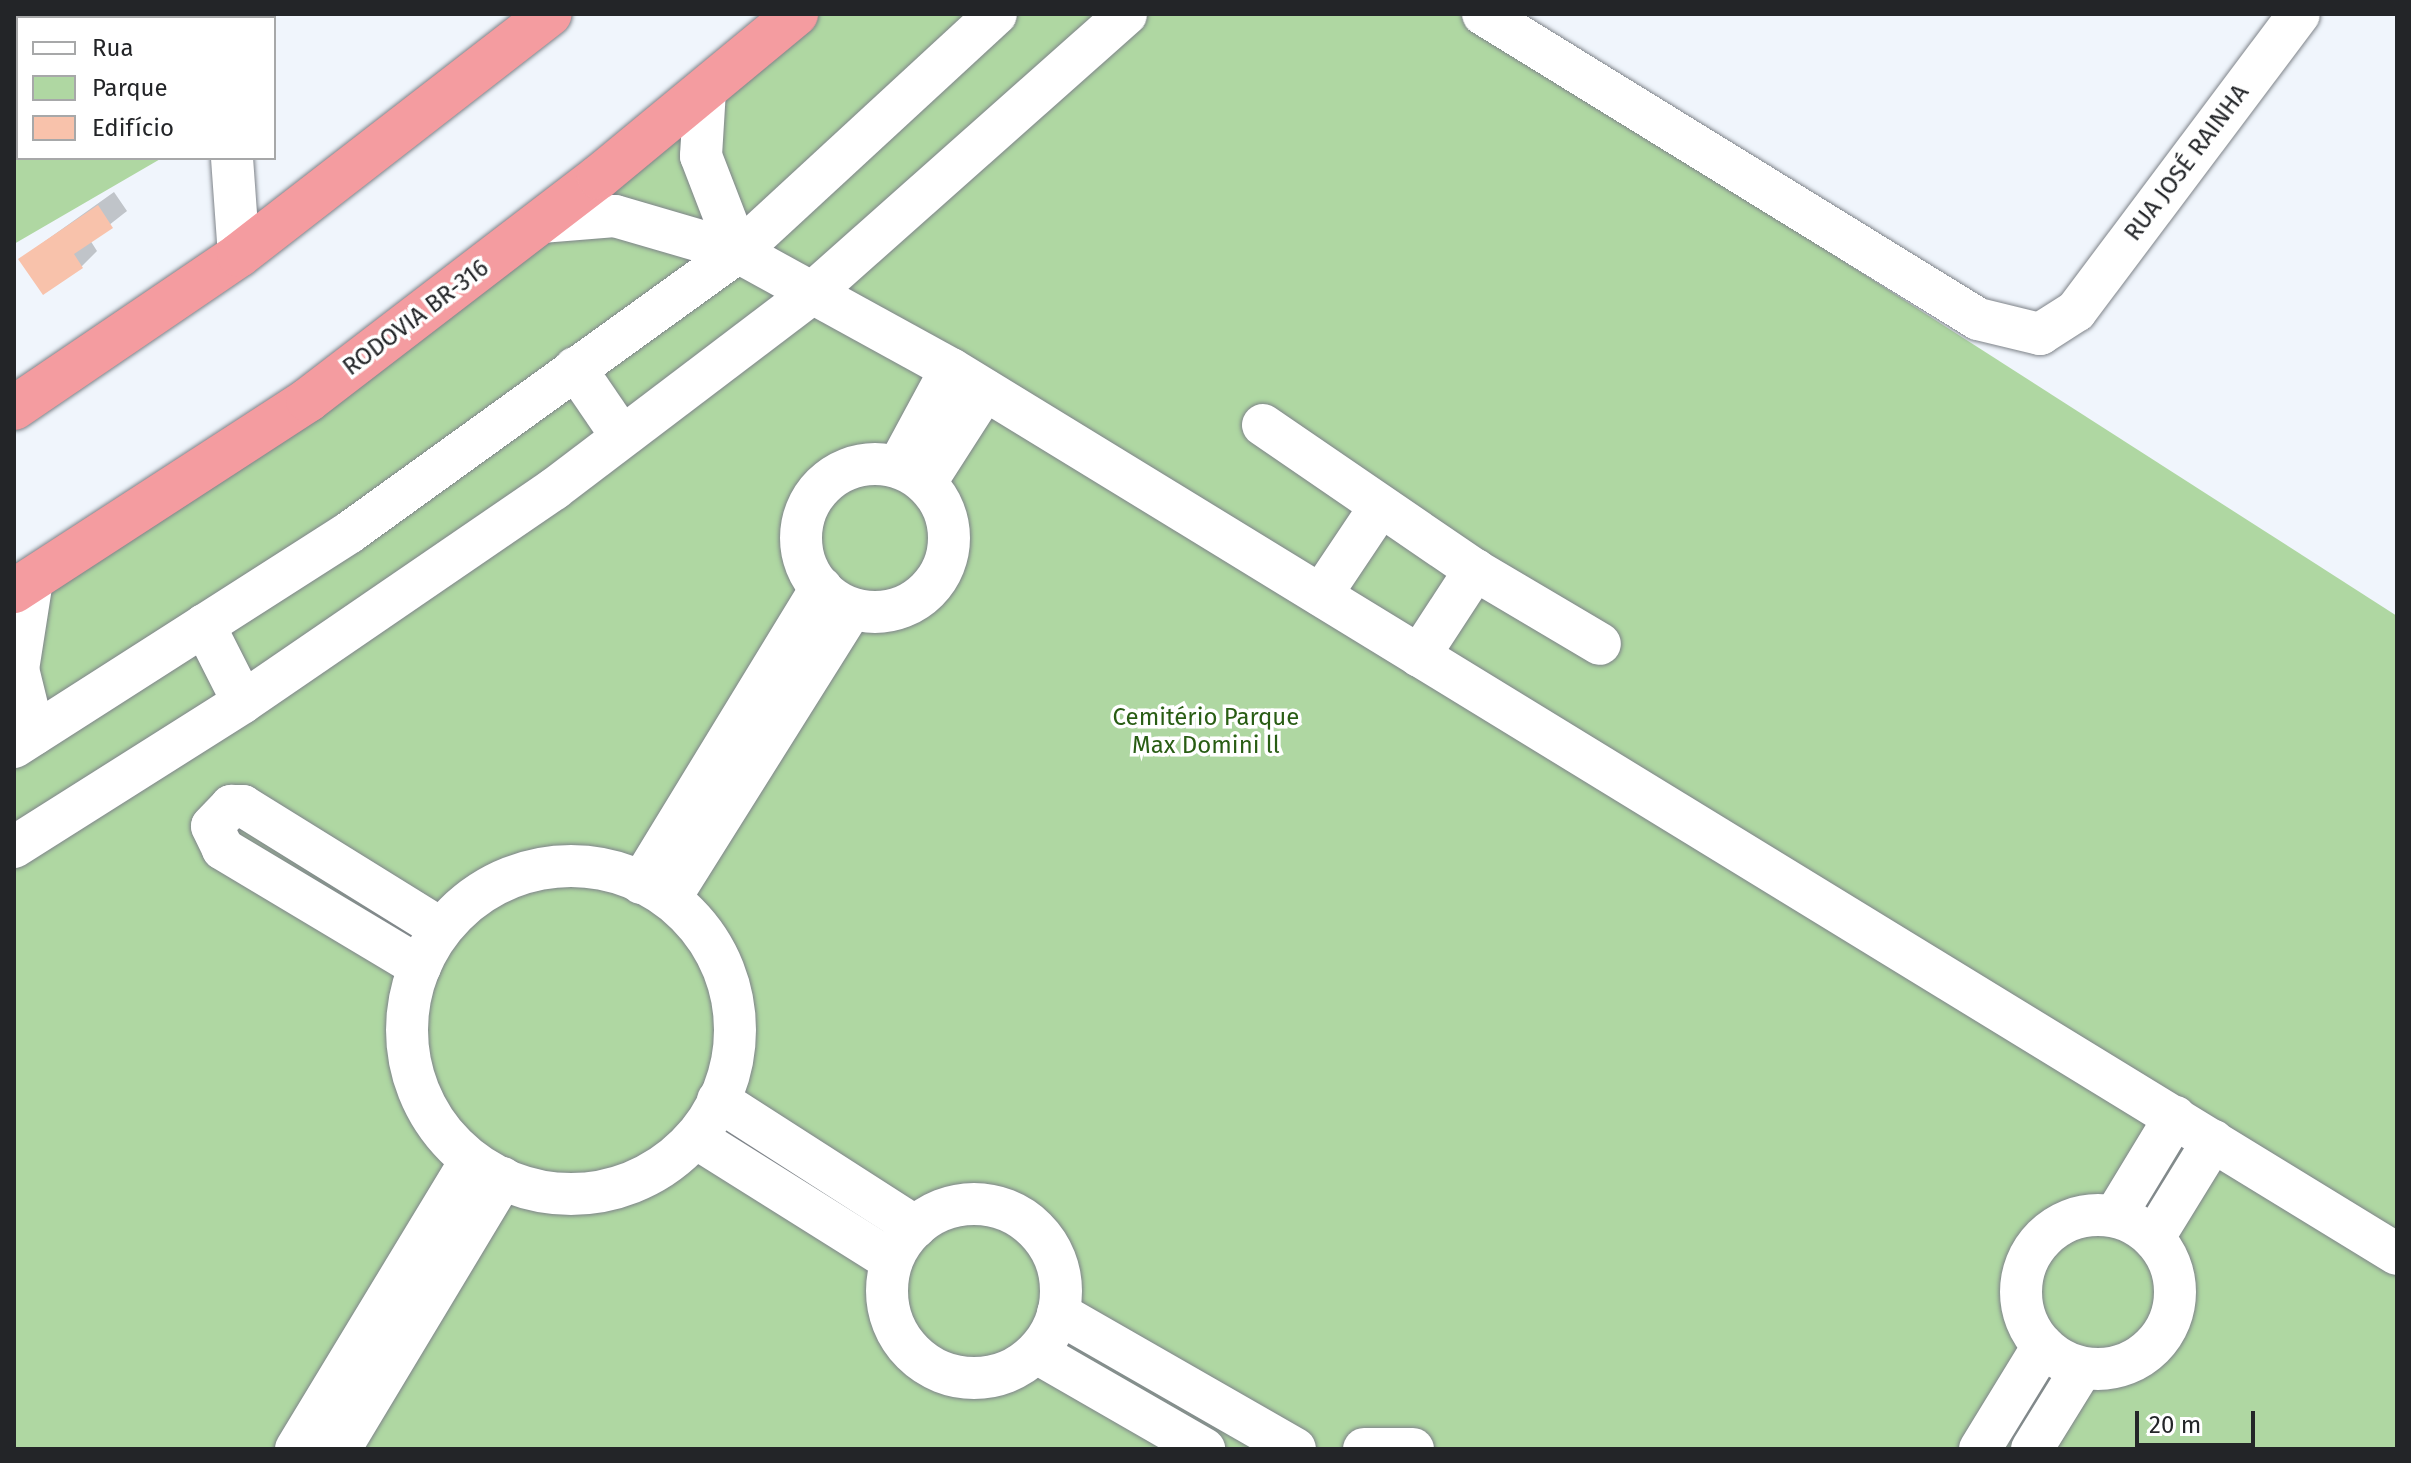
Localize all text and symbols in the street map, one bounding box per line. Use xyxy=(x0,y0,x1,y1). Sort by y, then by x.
legend xyxy=(16,16,276,160)
text: Rua xyxy=(92,34,134,62)
text: Parque xyxy=(92,74,168,102)
street label: RUA JOSÉ RAINHA xyxy=(2119,79,2255,247)
text: Edifício xyxy=(92,114,174,142)
street label: RODOVIA BR-316 xyxy=(338,254,494,382)
park label: Cemitério Parque Max Domini ll xyxy=(1113,704,1299,760)
scale bar xyxy=(2139,1395,2259,1445)
text: 20 m xyxy=(2149,1411,2201,1439)

